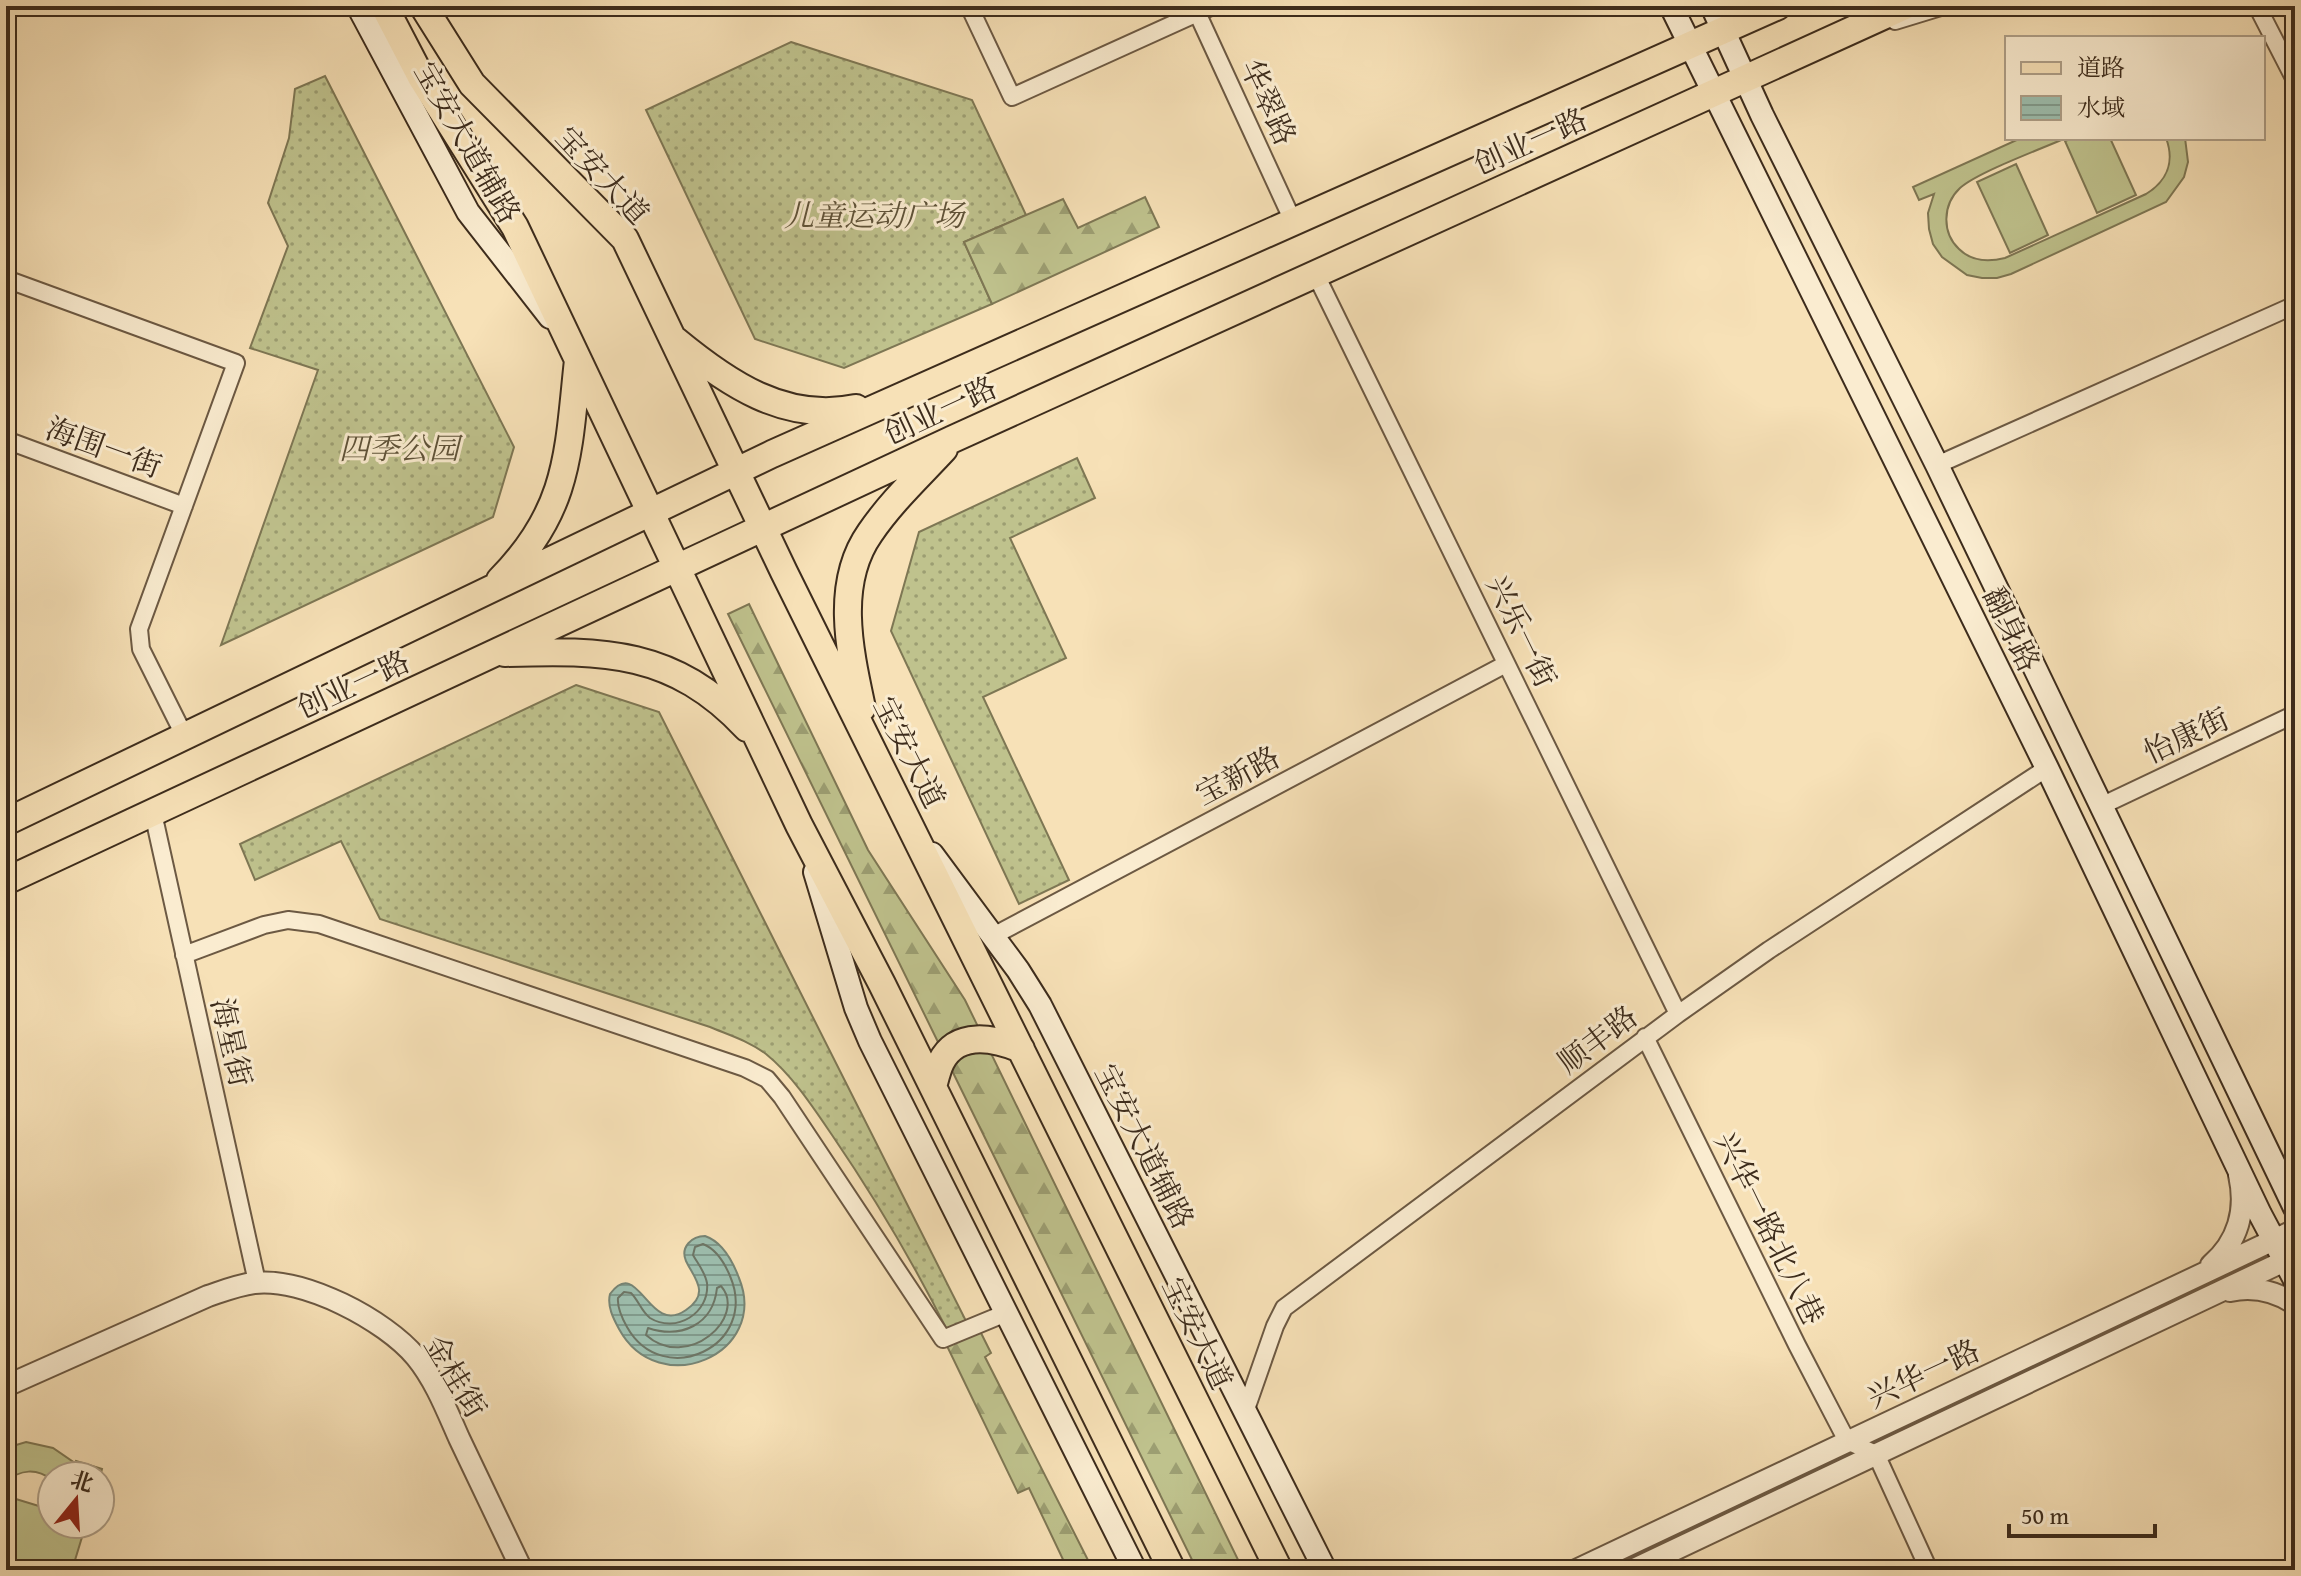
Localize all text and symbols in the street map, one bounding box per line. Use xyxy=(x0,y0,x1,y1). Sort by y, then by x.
legend xyxy=(2005,36,2265,140)
text: 道路 xyxy=(2077,50,2125,85)
street label: 华翠路 xyxy=(1230,52,1308,152)
street label: 宝安大道辅路 xyxy=(404,53,532,231)
text: 水域 xyxy=(2077,90,2125,125)
street label: 创业一路 xyxy=(1466,96,1594,186)
street label: 宝安大道 xyxy=(546,116,660,234)
park label: 儿童运动广场 xyxy=(784,193,967,237)
street label: 创业一路 xyxy=(876,365,1004,455)
street label: 海围一街 xyxy=(40,406,168,488)
park label: 四季公园 xyxy=(339,426,463,470)
street label: 兴乐一街 xyxy=(1476,567,1568,695)
street label: 翻身路 xyxy=(1972,579,2052,679)
street label: 创业一路 xyxy=(289,639,417,729)
street label: 宝安大道 xyxy=(863,689,957,815)
street label: 怡康街 xyxy=(2136,696,2236,774)
street label: 宝新路 xyxy=(1187,734,1287,816)
street label: 海星街 xyxy=(200,993,264,1091)
street label: 顺丰路 xyxy=(1548,994,1646,1084)
street label: 宝安大道辅路 xyxy=(1085,1056,1205,1236)
street label: 兴华一路北八巷 xyxy=(1704,1124,1836,1332)
street label: 宝安大道 xyxy=(1152,1269,1244,1397)
street label: 金桂街 xyxy=(414,1326,498,1426)
street label: 兴华一路 xyxy=(1859,1328,1987,1418)
north arrow xyxy=(36,1460,116,1540)
text: 北 xyxy=(67,1462,98,1500)
scale bar xyxy=(2009,1488,2155,1538)
text: 50 m xyxy=(2021,1498,2069,1533)

